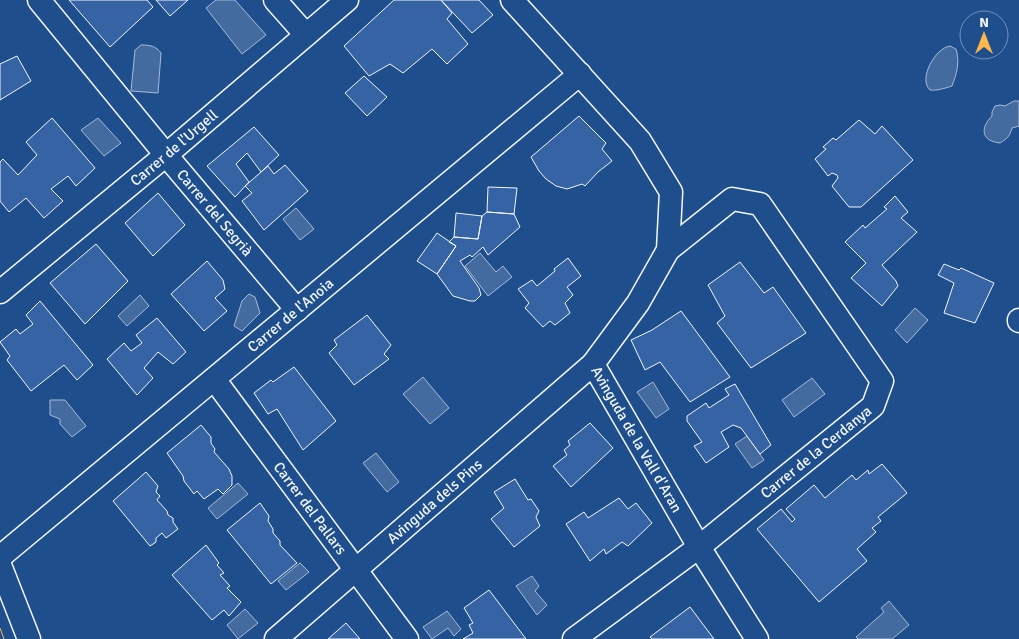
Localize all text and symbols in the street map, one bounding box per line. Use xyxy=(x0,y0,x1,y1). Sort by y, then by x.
north arrow xyxy=(959,10,1009,60)
text: N xyxy=(979,14,989,31)
street label: Carrer de l'Urgell xyxy=(127,106,221,190)
street label: Carrer del Segrià xyxy=(173,166,257,260)
street label: Carrer de l'Anoia xyxy=(244,274,337,356)
street label: Avinguda de la Vall d'Aran xyxy=(587,363,686,516)
street label: Carrer de la Cerdanya xyxy=(757,402,875,502)
street label: Avinguda dels Pins xyxy=(383,455,486,547)
street label: Carrer del Pallars xyxy=(270,458,351,559)

